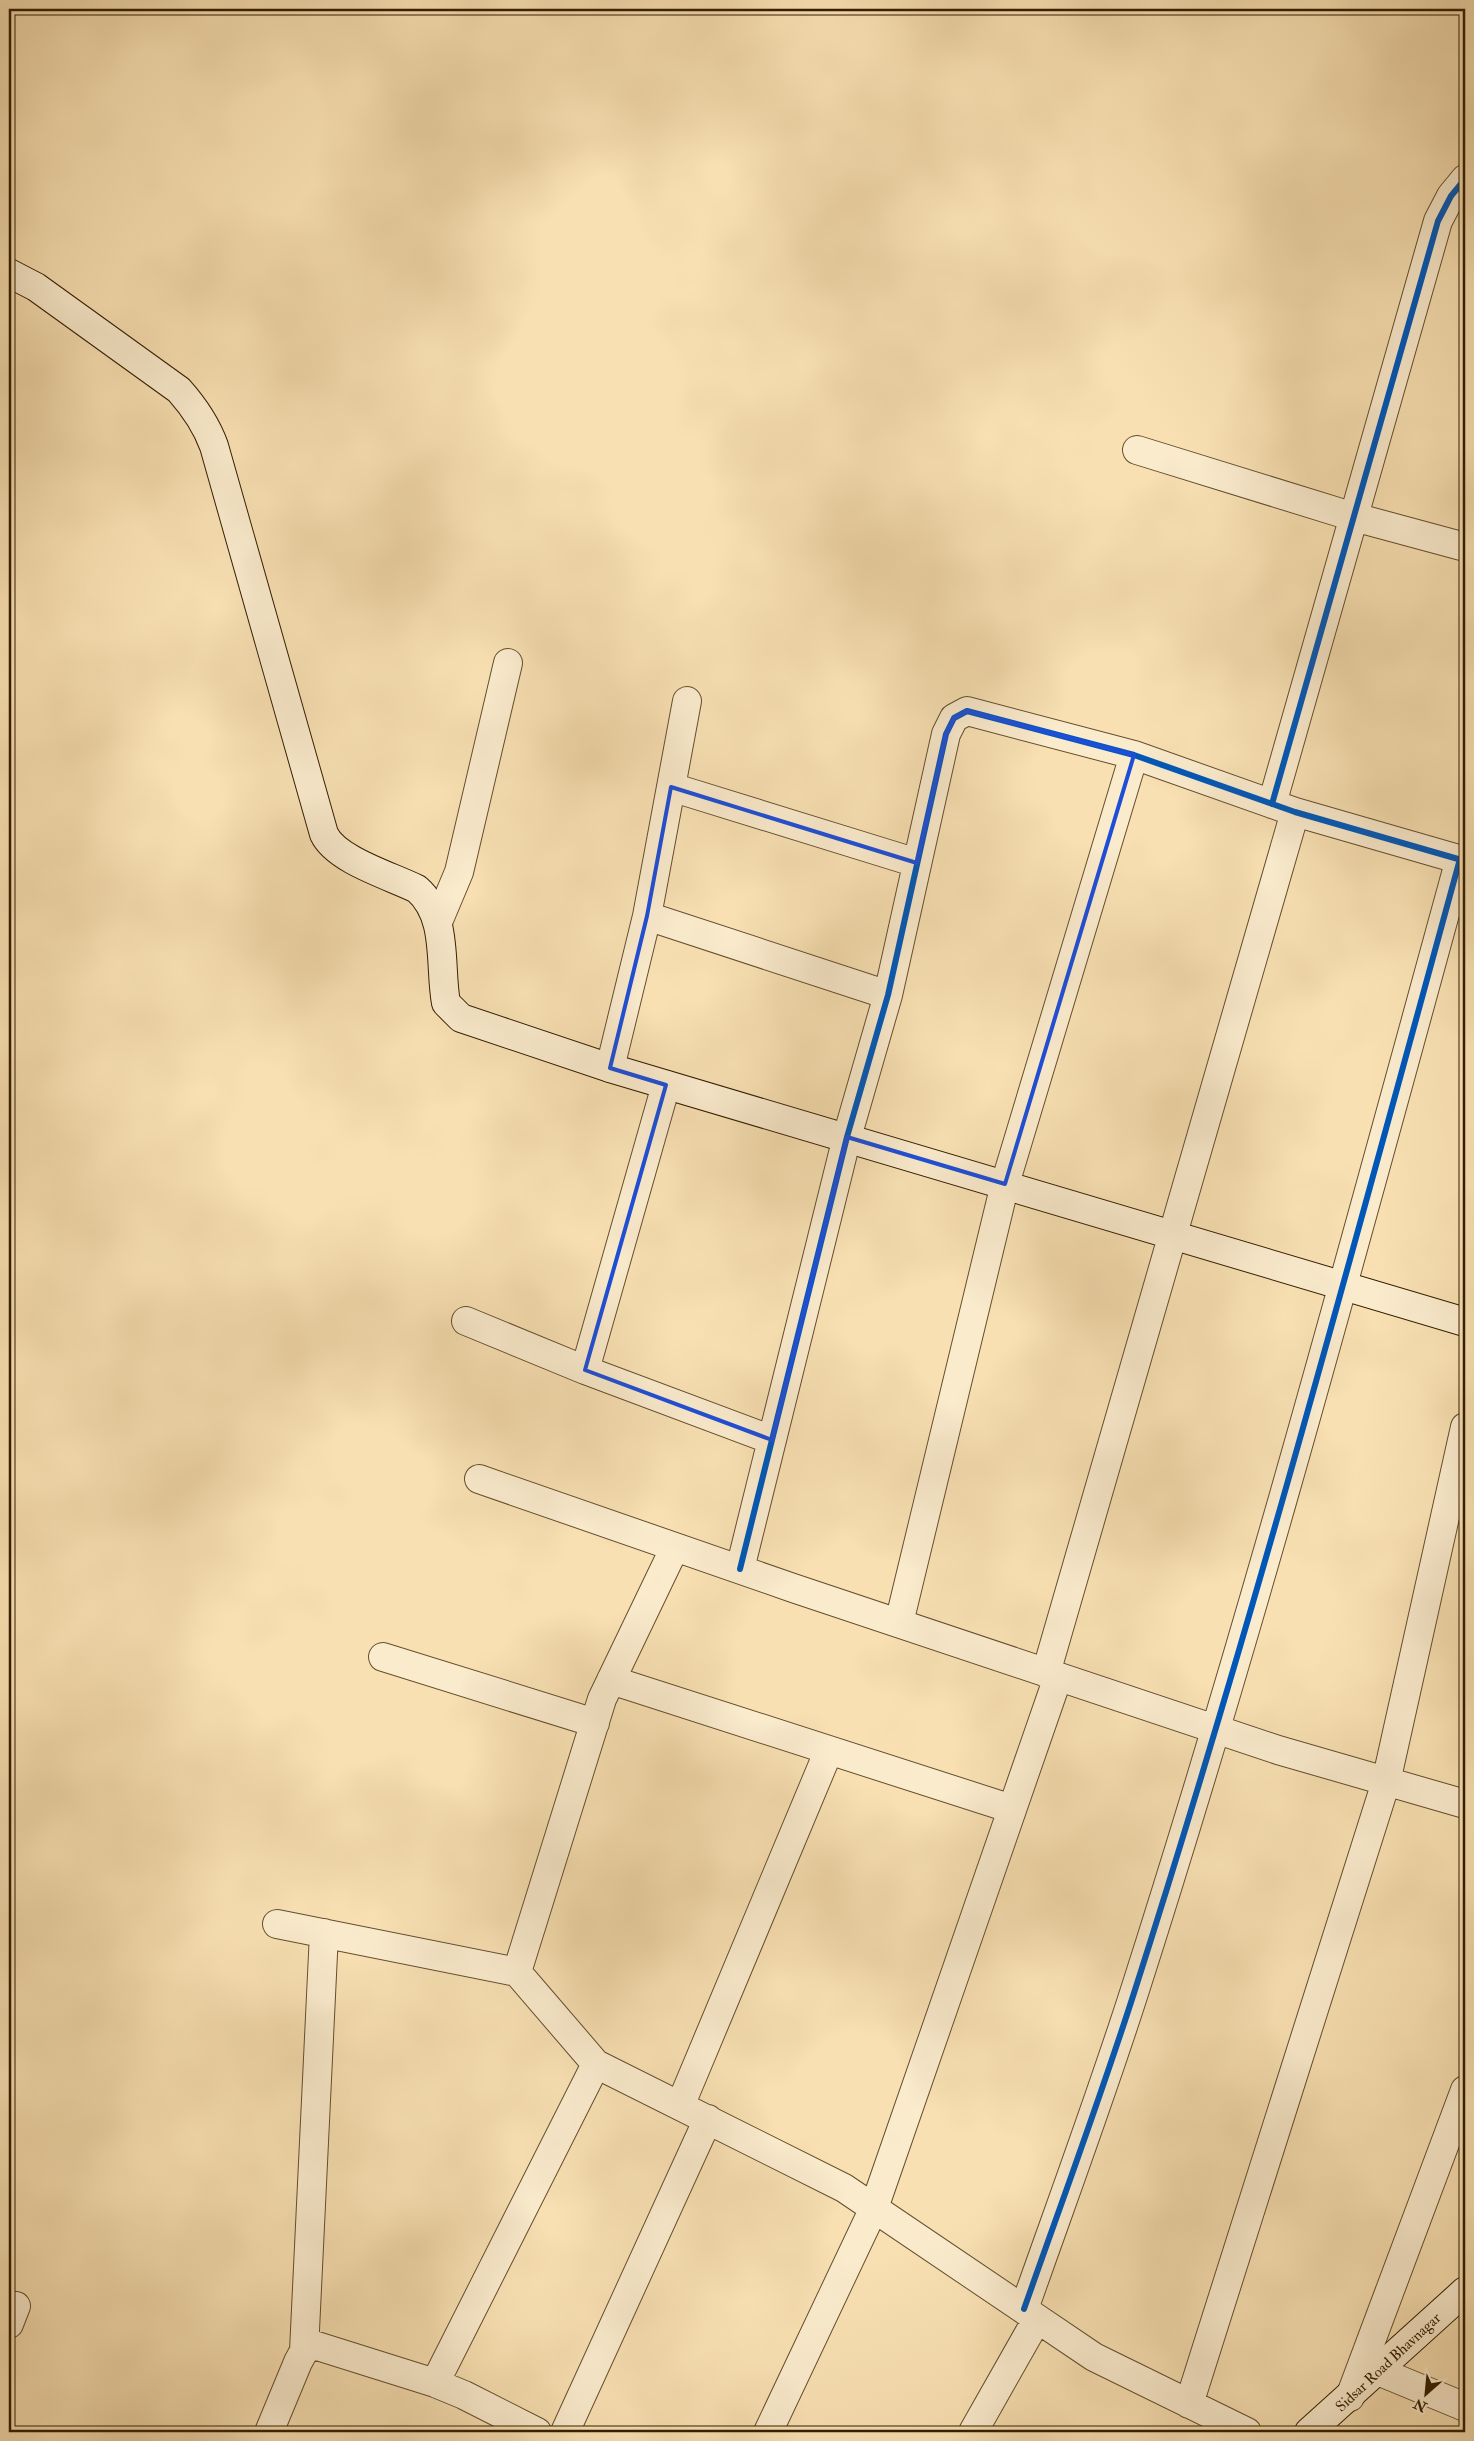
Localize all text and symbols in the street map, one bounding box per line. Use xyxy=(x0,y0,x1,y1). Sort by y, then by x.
street label: Sidsar Road Bhavnagar xyxy=(1332,2308,1445,2416)
north arrow xyxy=(1402,2368,1452,2418)
text: N xyxy=(1410,2395,1431,2416)

